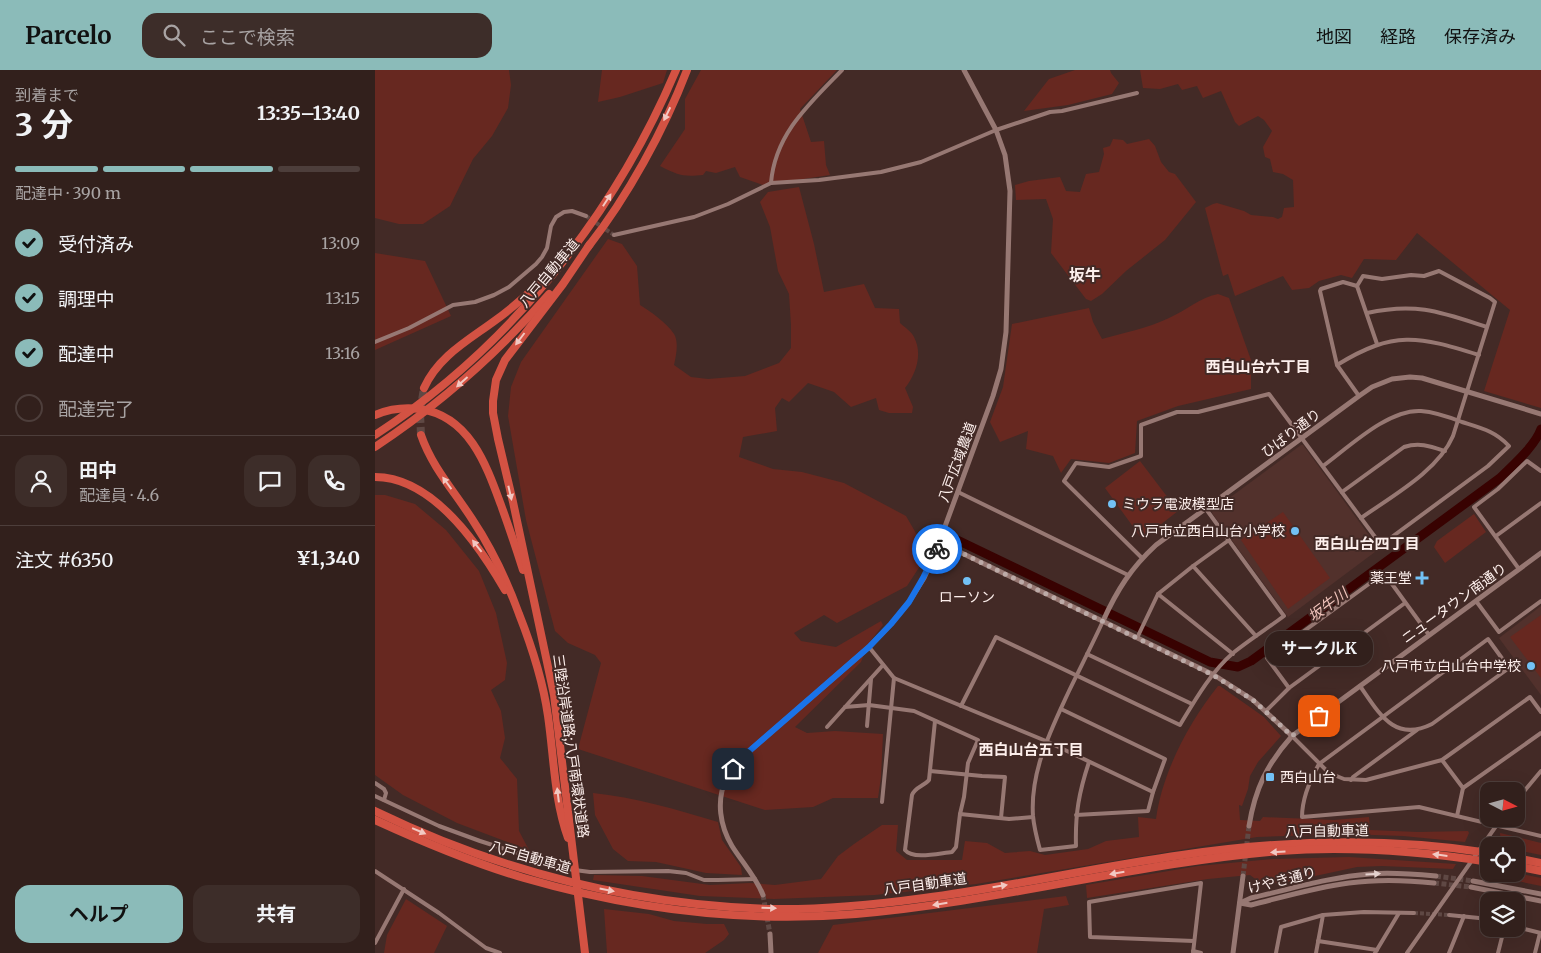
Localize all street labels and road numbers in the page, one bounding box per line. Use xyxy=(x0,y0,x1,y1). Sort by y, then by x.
street label: 八戸自動車道 xyxy=(515,235,583,311)
street label: ひばり通り xyxy=(1258,405,1324,461)
street label: 八戸広域農道 xyxy=(934,419,980,505)
street label: ニュータウン南通り xyxy=(1398,559,1510,647)
street label: 三陸沿岸道路;八戸南環状道路 xyxy=(549,653,593,839)
street label: 八戸自動車道 xyxy=(1285,821,1369,841)
street label: 八戸自動車道 xyxy=(487,837,573,877)
street label: けやき通り xyxy=(1246,863,1318,897)
street label: 八戸自動車道 xyxy=(882,869,968,899)

